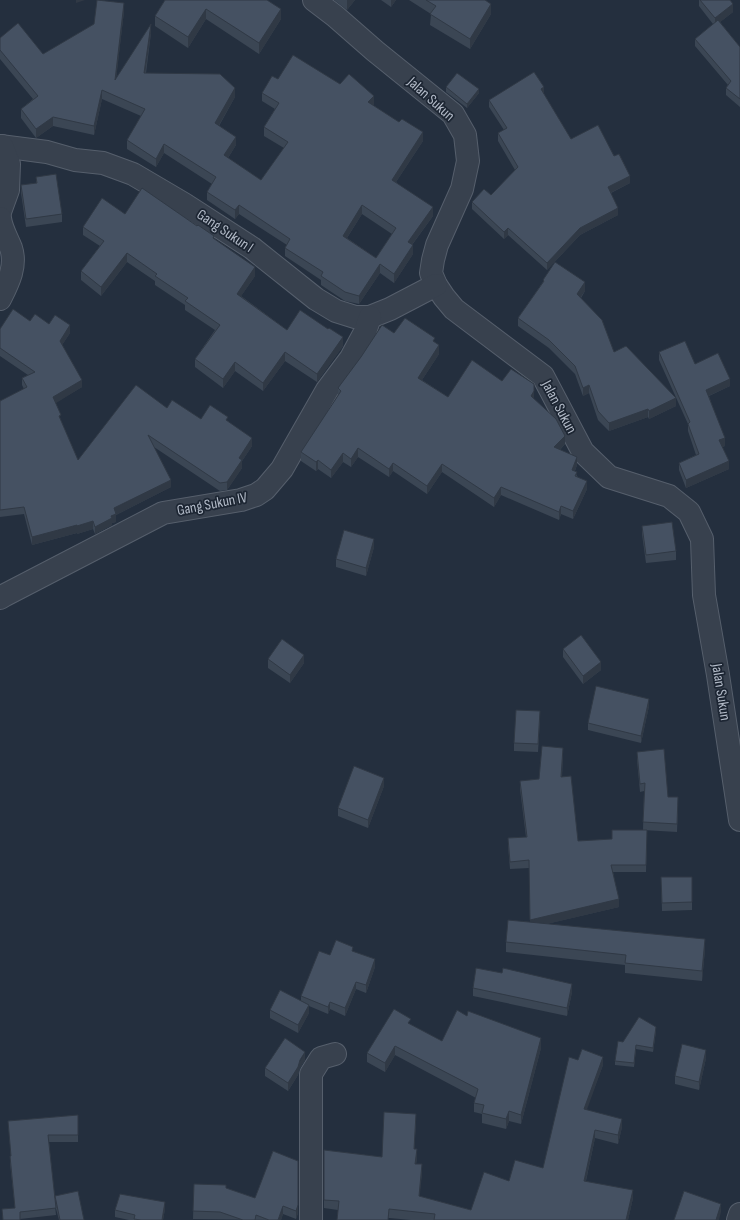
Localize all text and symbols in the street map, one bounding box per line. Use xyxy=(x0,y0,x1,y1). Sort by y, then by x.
street label: Jalan Sukun xyxy=(403,72,459,125)
street label: Gang Sukun I xyxy=(193,205,257,257)
street label: Jalan Sukun xyxy=(537,376,581,437)
street label: Gang Sukun IV xyxy=(175,488,249,520)
street label: Jalan Sukun xyxy=(707,661,735,722)

